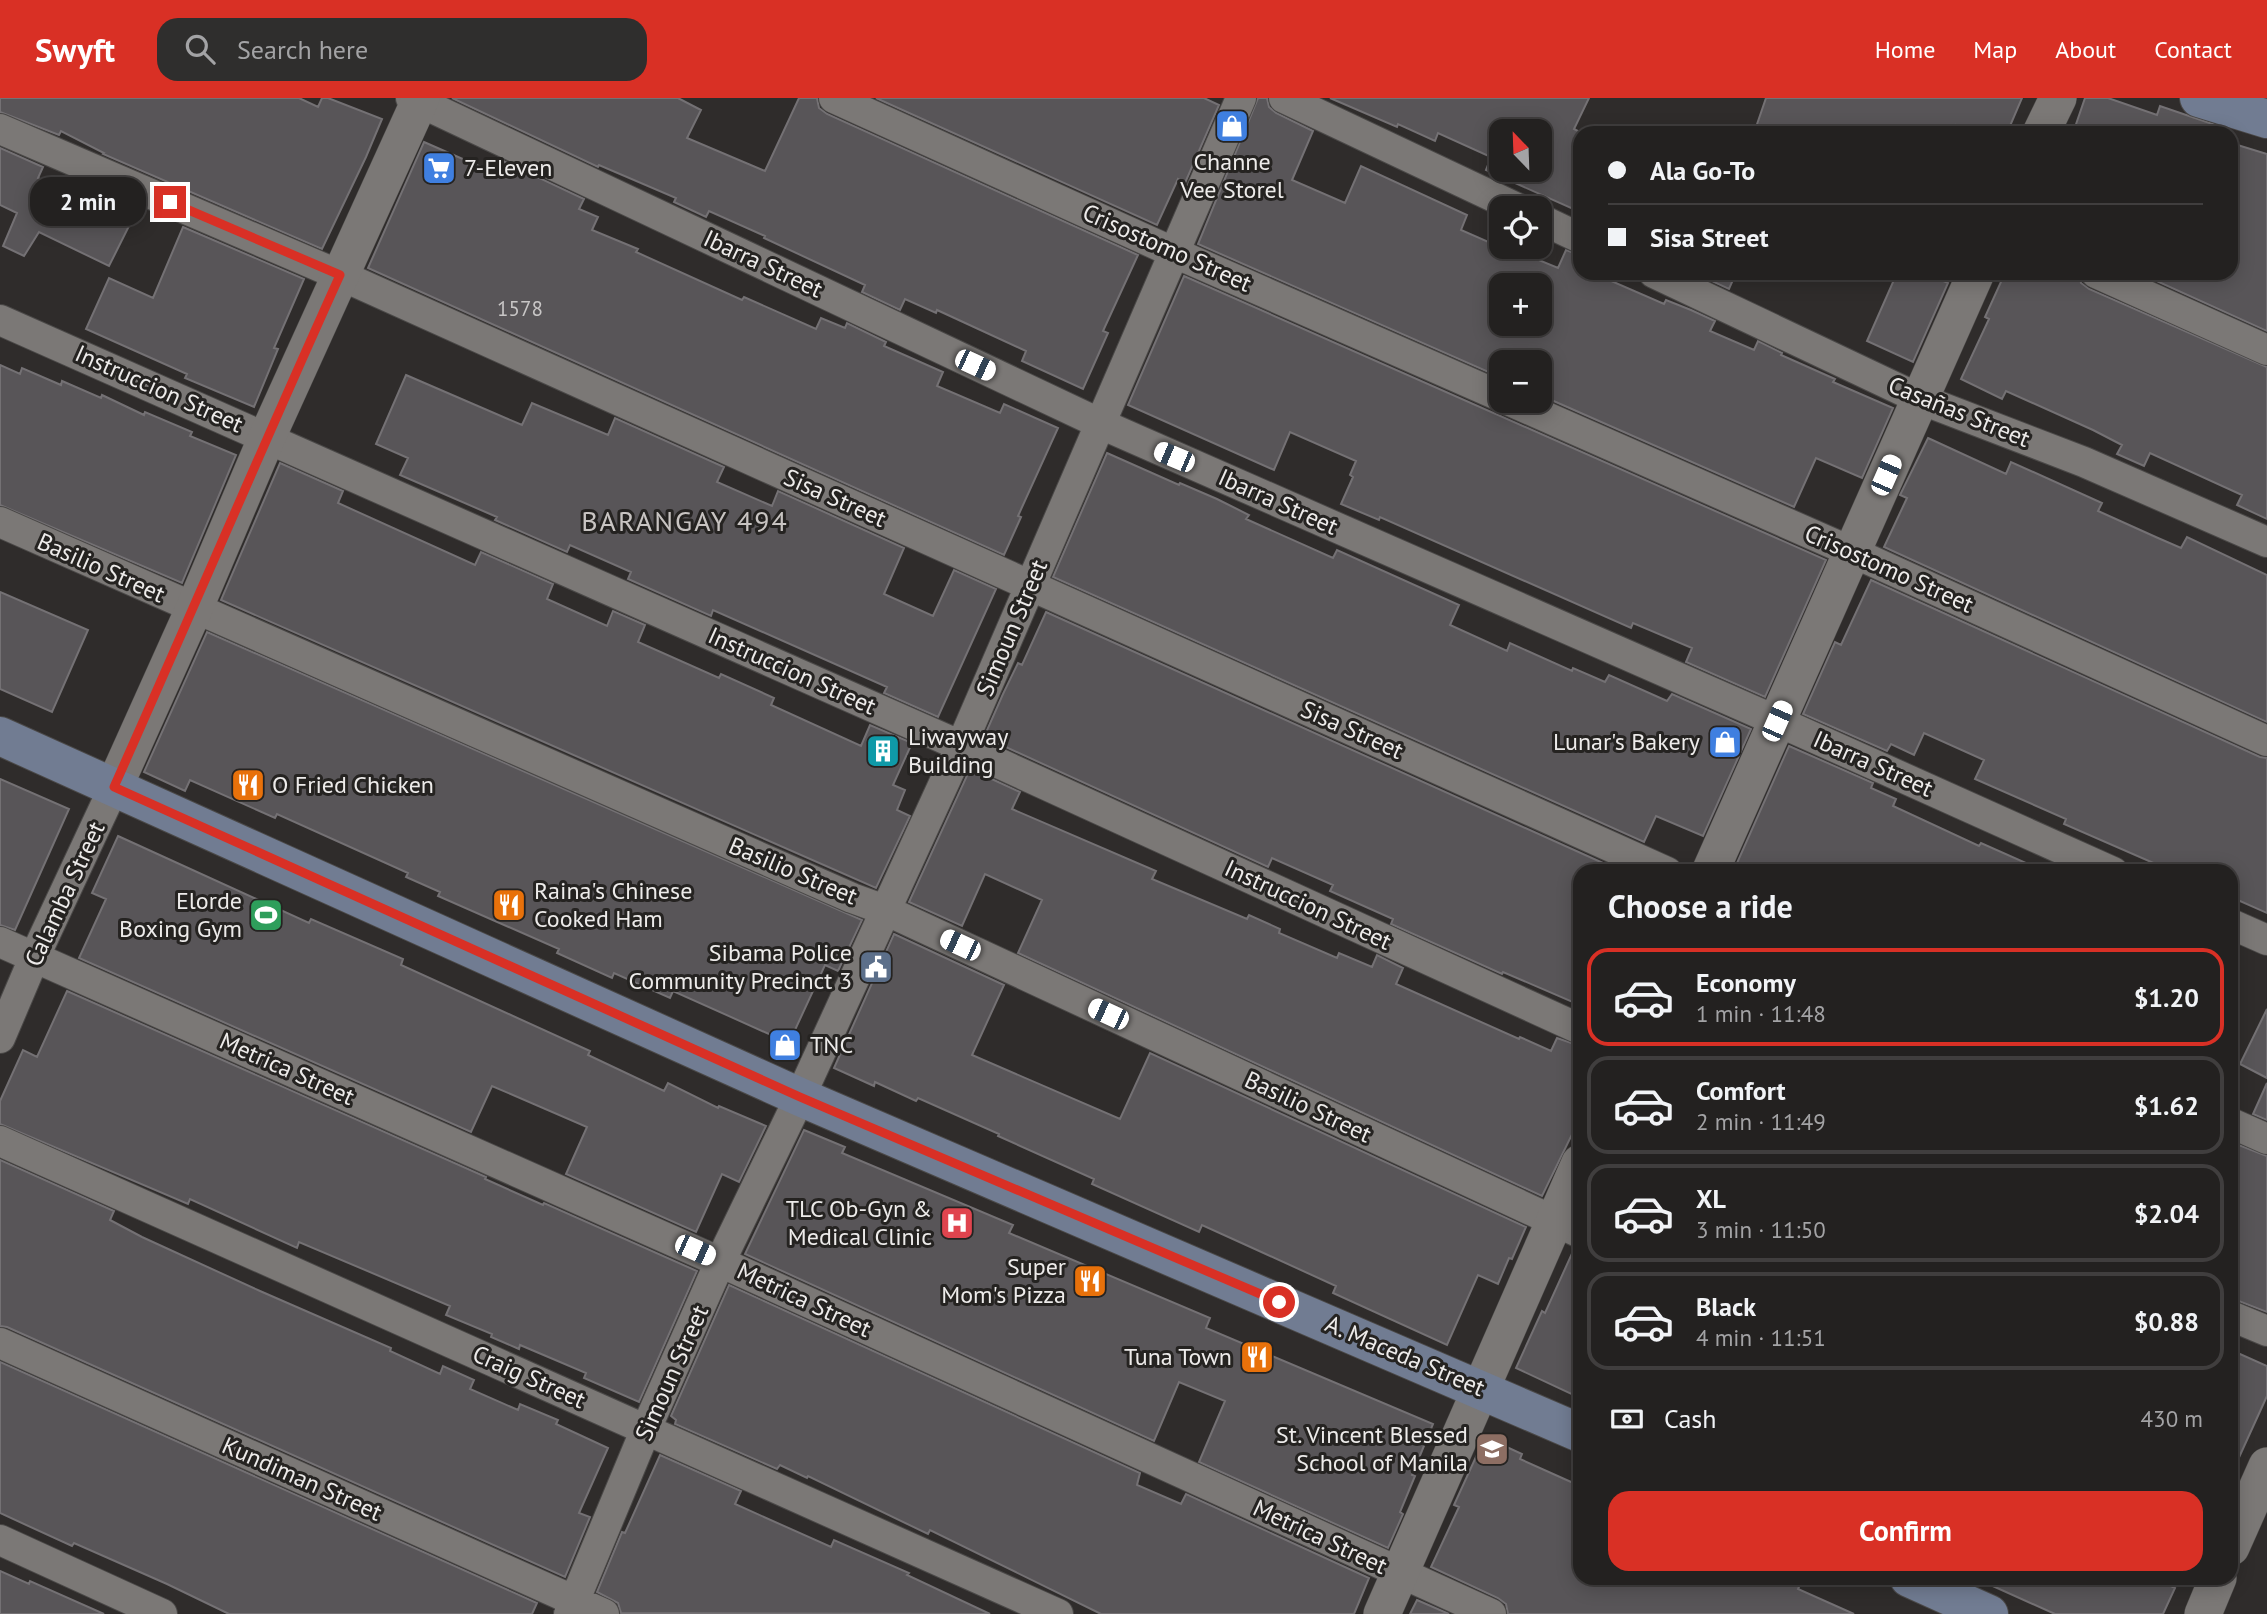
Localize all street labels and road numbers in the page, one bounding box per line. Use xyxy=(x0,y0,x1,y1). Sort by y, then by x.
street label: Crisostomo Street xyxy=(1078,196,1257,299)
street label: Ibarra Street xyxy=(699,222,828,305)
street label: Instruccion Street xyxy=(70,338,248,439)
street label: Casañas Street xyxy=(1884,369,2035,454)
street label: Sisa Street xyxy=(779,461,891,534)
street label: Ibarra Street xyxy=(1214,461,1343,542)
street label: Crisostomo Street xyxy=(1800,517,1979,620)
street label: Basilio Street xyxy=(33,526,170,609)
street label: Simoun Street xyxy=(969,555,1054,701)
street label: Instruccion Street xyxy=(703,620,881,721)
street label: Sisa Street xyxy=(1296,693,1408,766)
street label: Ibarra Street xyxy=(1809,723,1938,804)
street label: Calamba Street xyxy=(17,816,112,971)
street label: Basilio Street xyxy=(724,830,862,911)
street label: Instruccion Street xyxy=(1220,852,1397,957)
street label: Metrica Street xyxy=(215,1025,359,1112)
street label: Basilio Street xyxy=(1240,1064,1377,1149)
street label: Metrica Street xyxy=(732,1255,876,1344)
street label: Simoun Street xyxy=(628,1300,715,1445)
street label: A. Maceda Street xyxy=(1321,1308,1490,1403)
street label: Craig Street xyxy=(468,1338,590,1415)
street label: Kundiman Street xyxy=(218,1429,387,1528)
street label: Metrica Street xyxy=(1248,1492,1392,1581)

